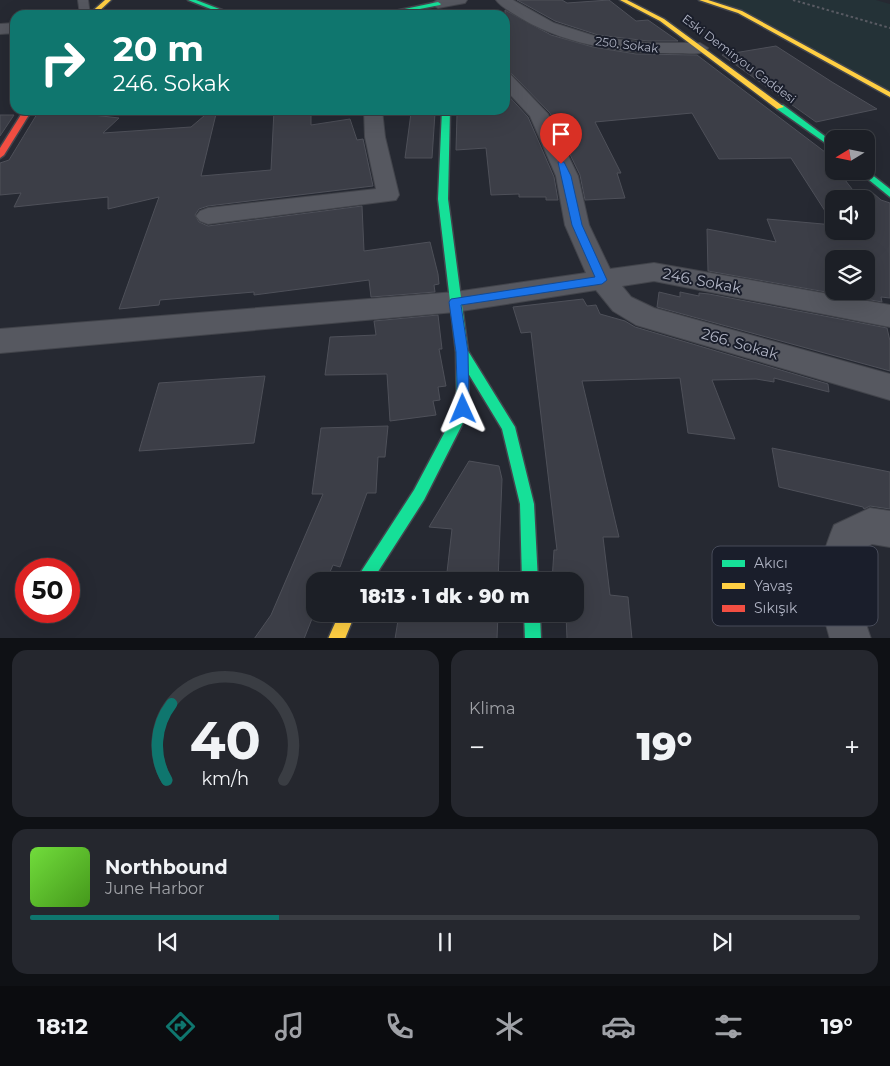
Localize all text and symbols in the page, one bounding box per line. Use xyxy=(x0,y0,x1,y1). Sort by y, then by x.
street label: Eski Demiryou Caddesi xyxy=(680,11,799,106)
text: 20 m xyxy=(113,27,204,70)
icon: right xyxy=(30,30,95,95)
street label: 250. Sokak xyxy=(595,33,660,56)
text: 246. Sokak xyxy=(113,70,230,97)
pin xyxy=(540,113,582,164)
icon: arrive xyxy=(547,120,575,148)
north arrow xyxy=(825,130,875,180)
map controls xyxy=(825,130,875,300)
button: sound xyxy=(825,190,875,240)
button: layers xyxy=(825,250,875,300)
street label: 246. Sokak xyxy=(661,264,743,297)
street label: 266. Sokak xyxy=(699,323,781,364)
position arrow xyxy=(436,382,488,434)
legend xyxy=(712,546,878,626)
text: Akıcı xyxy=(754,554,788,572)
speed limit sign: 50 xyxy=(15,558,80,623)
text: Yavaş xyxy=(754,577,793,595)
text: 18:13 · 1 dk · 90 m xyxy=(360,585,530,608)
text: Sıkışık xyxy=(754,599,798,617)
text: Klima xyxy=(469,699,515,718)
text: 40 xyxy=(190,709,261,772)
text: 19° xyxy=(637,723,692,770)
text: − xyxy=(469,730,485,764)
text: + xyxy=(844,730,860,764)
text: km/h xyxy=(202,768,249,789)
text: Northbound xyxy=(105,856,228,879)
text: June Harbor xyxy=(105,879,204,898)
icon: previous xyxy=(154,928,182,956)
icon: pause xyxy=(431,928,459,956)
icon: next xyxy=(708,928,736,956)
icon: directions xyxy=(163,1009,198,1044)
icon: music xyxy=(272,1009,307,1044)
icon: phone xyxy=(382,1009,417,1044)
icon: climate xyxy=(492,1009,527,1044)
icon: car xyxy=(601,1009,636,1044)
icon: filters xyxy=(711,1009,746,1044)
text: 18:12 xyxy=(37,1013,88,1040)
text: 19° xyxy=(821,1013,853,1040)

